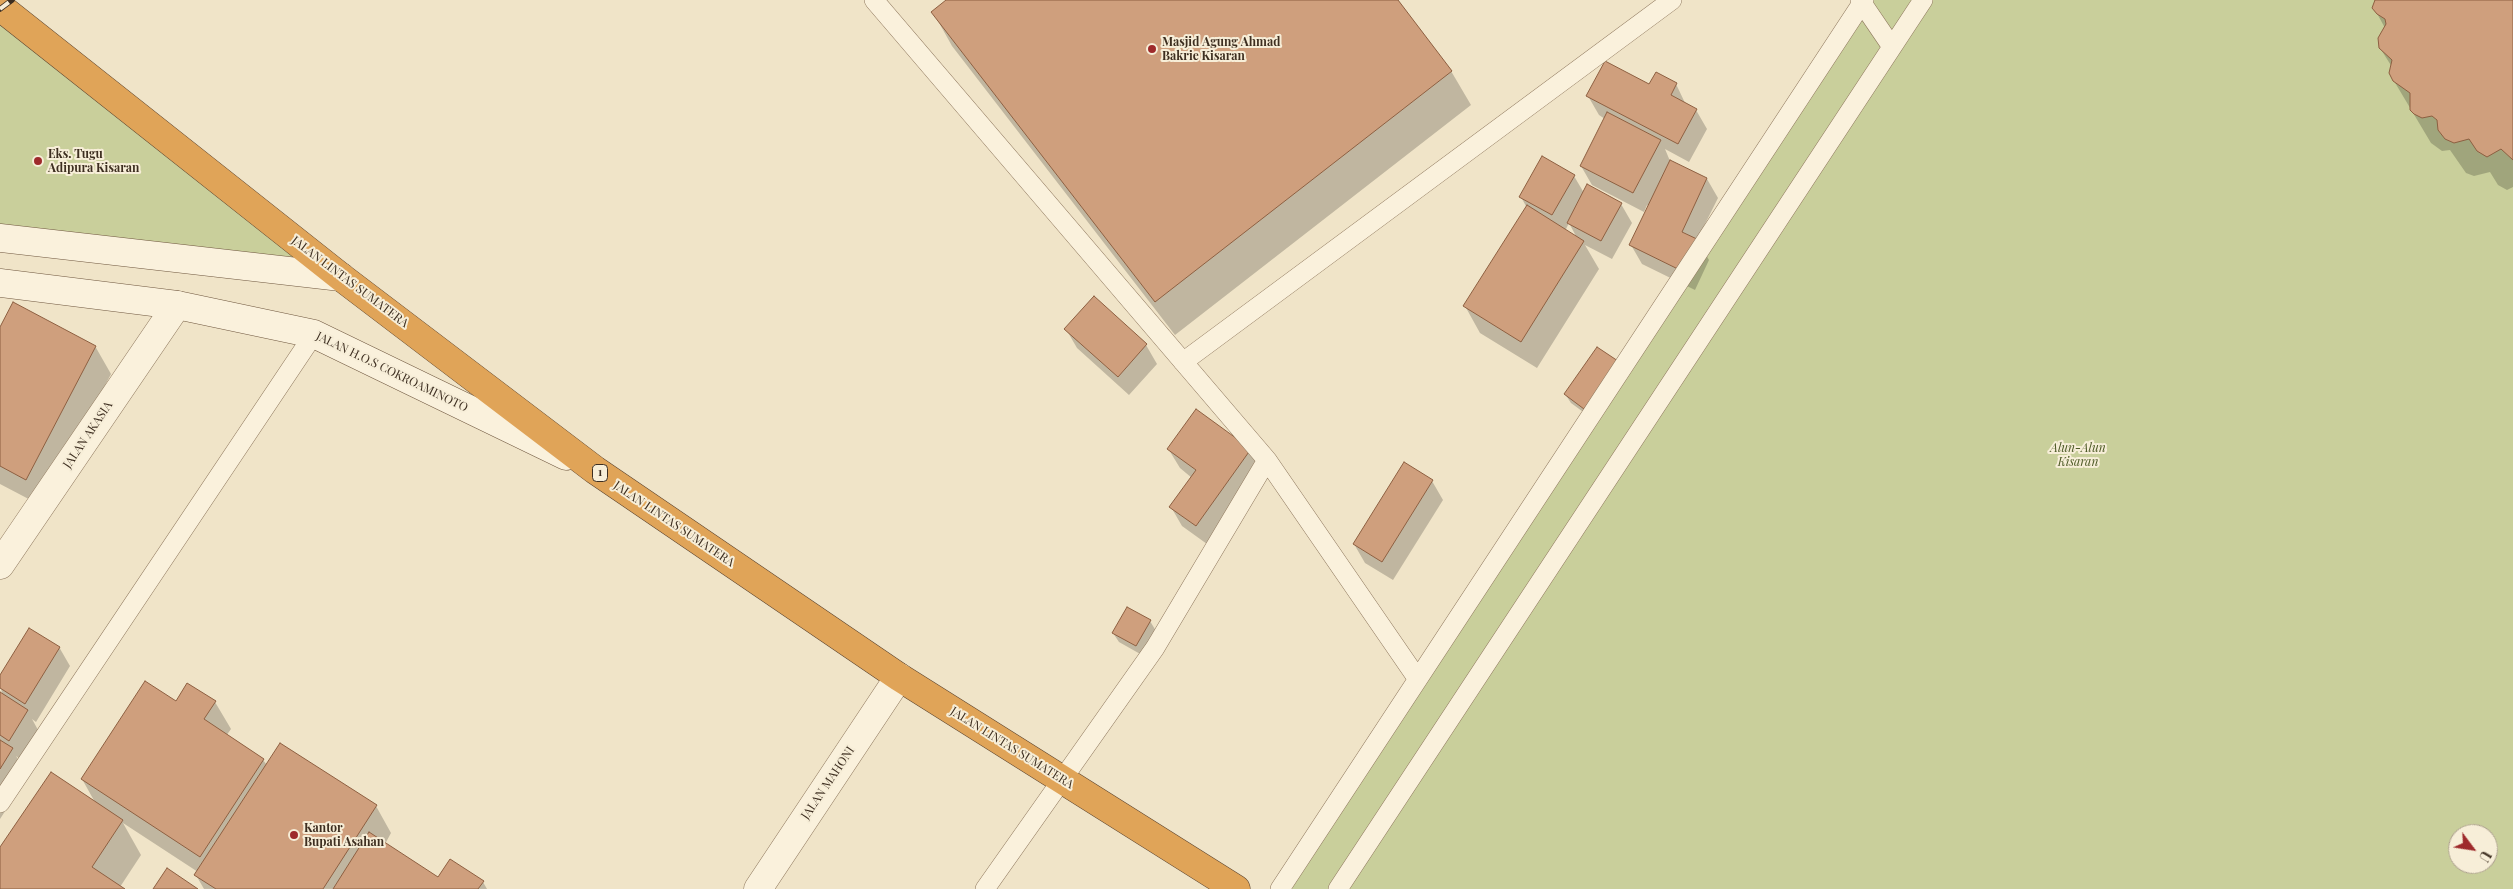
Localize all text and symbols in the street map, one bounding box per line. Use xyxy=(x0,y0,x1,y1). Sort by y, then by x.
place label: Masjid Agung Ahmad Bakrie Kisaran xyxy=(1162,35,1280,63)
marker: Masjid Agung Ahmad Bakrie Kisaran xyxy=(1146,43,1158,55)
place label: Eks. Tugu Adipura Kisaran xyxy=(48,147,139,175)
marker: Eks. Tugu Adipura Kisaran xyxy=(32,155,44,167)
street label: JALAN LINTAS SUMATERA xyxy=(289,233,411,331)
street label: JALAN H.O.S COKROAMINOTO xyxy=(314,329,470,415)
street label: JALAN AKASIA xyxy=(60,399,116,471)
park label: Alun-Alun Kisaran xyxy=(2050,441,2106,469)
road number: 1 xyxy=(592,464,608,482)
street label: JALAN LINTAS SUMATERA xyxy=(611,478,737,570)
street label: JALAN LINTAS SUMATERA xyxy=(948,704,1076,792)
street label: JALAN MAHONI xyxy=(798,744,858,822)
place label: Kantor Bupati Asahan xyxy=(304,821,384,849)
north arrow xyxy=(2448,824,2498,874)
marker: Kantor Bupati Asahan xyxy=(288,829,300,841)
text: U xyxy=(2475,847,2496,865)

